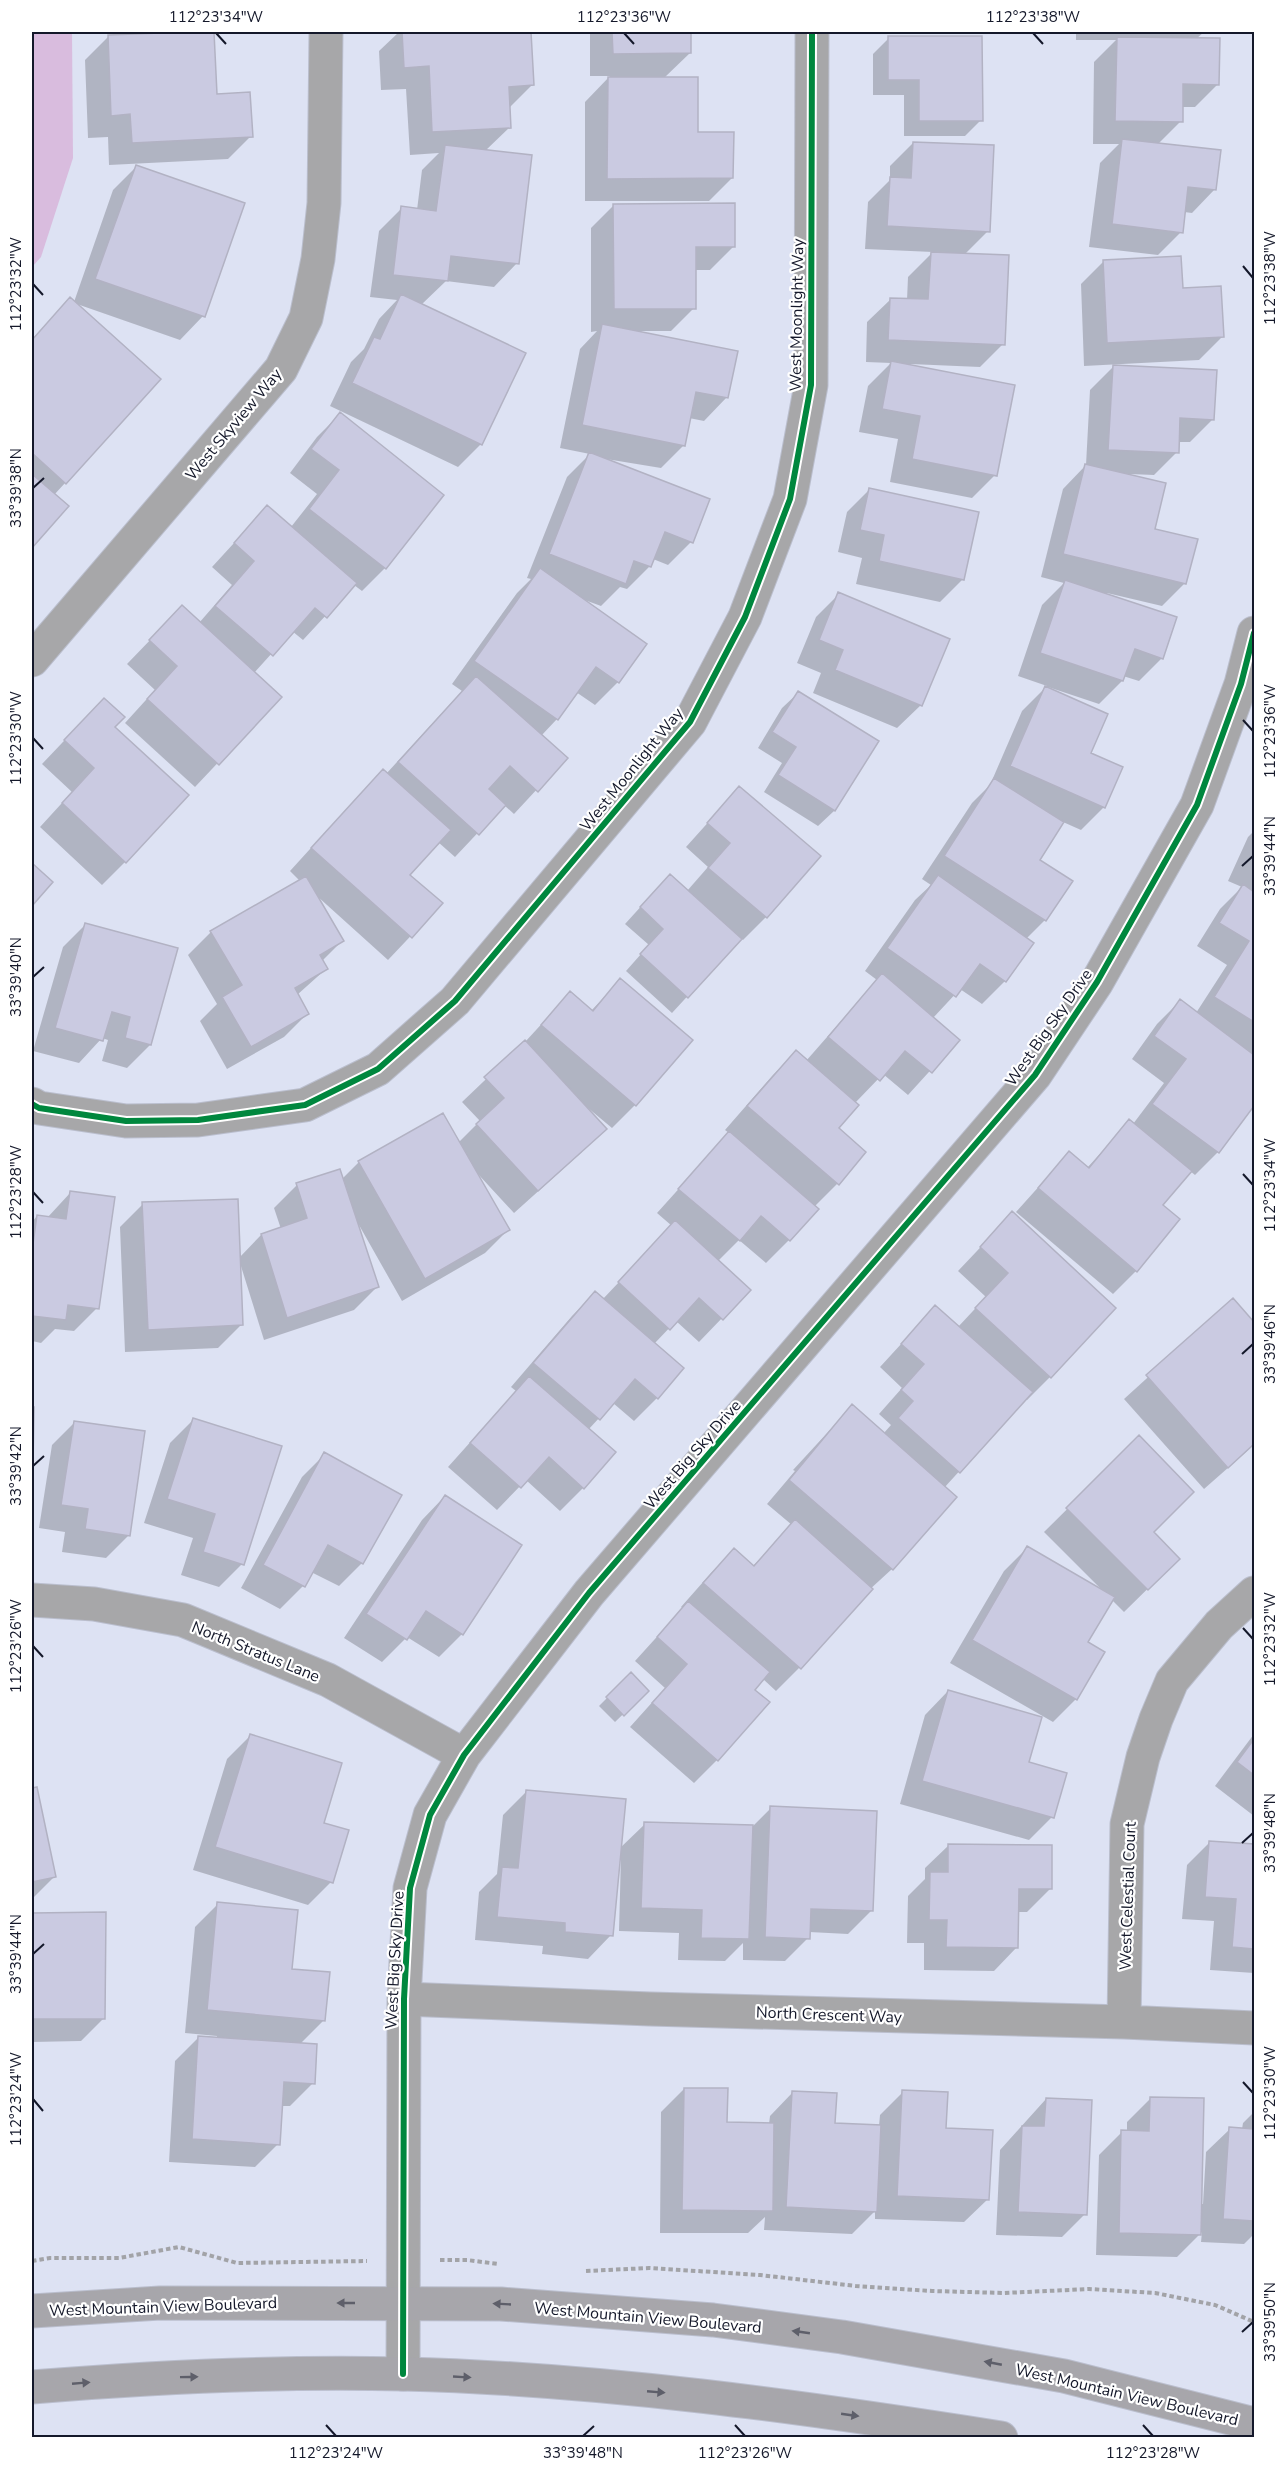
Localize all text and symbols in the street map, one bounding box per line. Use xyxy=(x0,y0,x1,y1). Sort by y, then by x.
text: 112°23'34"W xyxy=(169,7,264,27)
text: 112°23'36"W xyxy=(577,7,672,27)
text: 112°23'38"W xyxy=(986,7,1081,27)
text: 112°23'38"W xyxy=(1260,230,1280,325)
text: 112°23'32"W xyxy=(6,236,26,331)
street label: West Moonlight Way xyxy=(785,238,809,392)
street label: West Skyview Way xyxy=(180,363,288,485)
text: 33°39'38"N xyxy=(6,448,26,528)
text: 112°23'36"W xyxy=(1260,683,1280,778)
text: 112°23'30"W xyxy=(6,690,26,785)
street label: West Moonlight Way xyxy=(575,703,689,836)
text: 33°39'44"N xyxy=(1260,816,1280,896)
text: 33°39'40"N xyxy=(6,937,26,1017)
street label: West Big Sky Drive xyxy=(1000,965,1098,1091)
text: 112°23'34"W xyxy=(1260,1137,1280,1232)
text: 112°23'28"W xyxy=(6,1144,26,1239)
text: 33°39'46"N xyxy=(1260,1304,1280,1384)
street label: West Big Sky Drive xyxy=(639,1395,746,1514)
text: 33°39'42"N xyxy=(6,1426,26,1506)
text: 112°23'32"W xyxy=(1260,1591,1280,1686)
text: 112°23'26"W xyxy=(6,1598,26,1693)
street label: North Stratus Lane xyxy=(188,1616,323,1688)
text: 33°39'48"N xyxy=(1260,1793,1280,1873)
street label: West Celestial Court xyxy=(1114,1821,1142,1971)
street label: West Big Sky Drive xyxy=(380,1890,410,2030)
text: 33°39'44"N xyxy=(6,1914,26,1994)
street label: North Crescent Way xyxy=(756,2001,903,2029)
text: 112°23'30"W xyxy=(1260,2045,1280,2140)
text: 112°23'24"W xyxy=(6,2051,26,2146)
text: 33°39'50"N xyxy=(1260,2282,1280,2362)
street label: West Mountain View Boulevard xyxy=(49,2292,277,2322)
street label: West Mountain View Boulevard xyxy=(533,2297,763,2339)
one-way arrow xyxy=(336,2298,355,2308)
one-way arrow xyxy=(493,2300,512,2309)
one-way arrow xyxy=(791,2327,810,2336)
one-way arrow xyxy=(984,2358,1003,2367)
street label: West Mountain View Boulevard xyxy=(1013,2359,1240,2431)
one-way arrow xyxy=(180,2373,199,2382)
one-way arrow xyxy=(452,2373,471,2382)
one-way arrow xyxy=(72,2378,91,2388)
one-way arrow xyxy=(647,2387,666,2397)
one-way arrow xyxy=(840,2410,859,2419)
text: 112°23'24"W xyxy=(289,2443,384,2463)
text: 33°39'48"N xyxy=(543,2443,623,2463)
text: 112°23'26"W xyxy=(698,2443,793,2463)
text: 112°23'28"W xyxy=(1106,2443,1201,2463)

